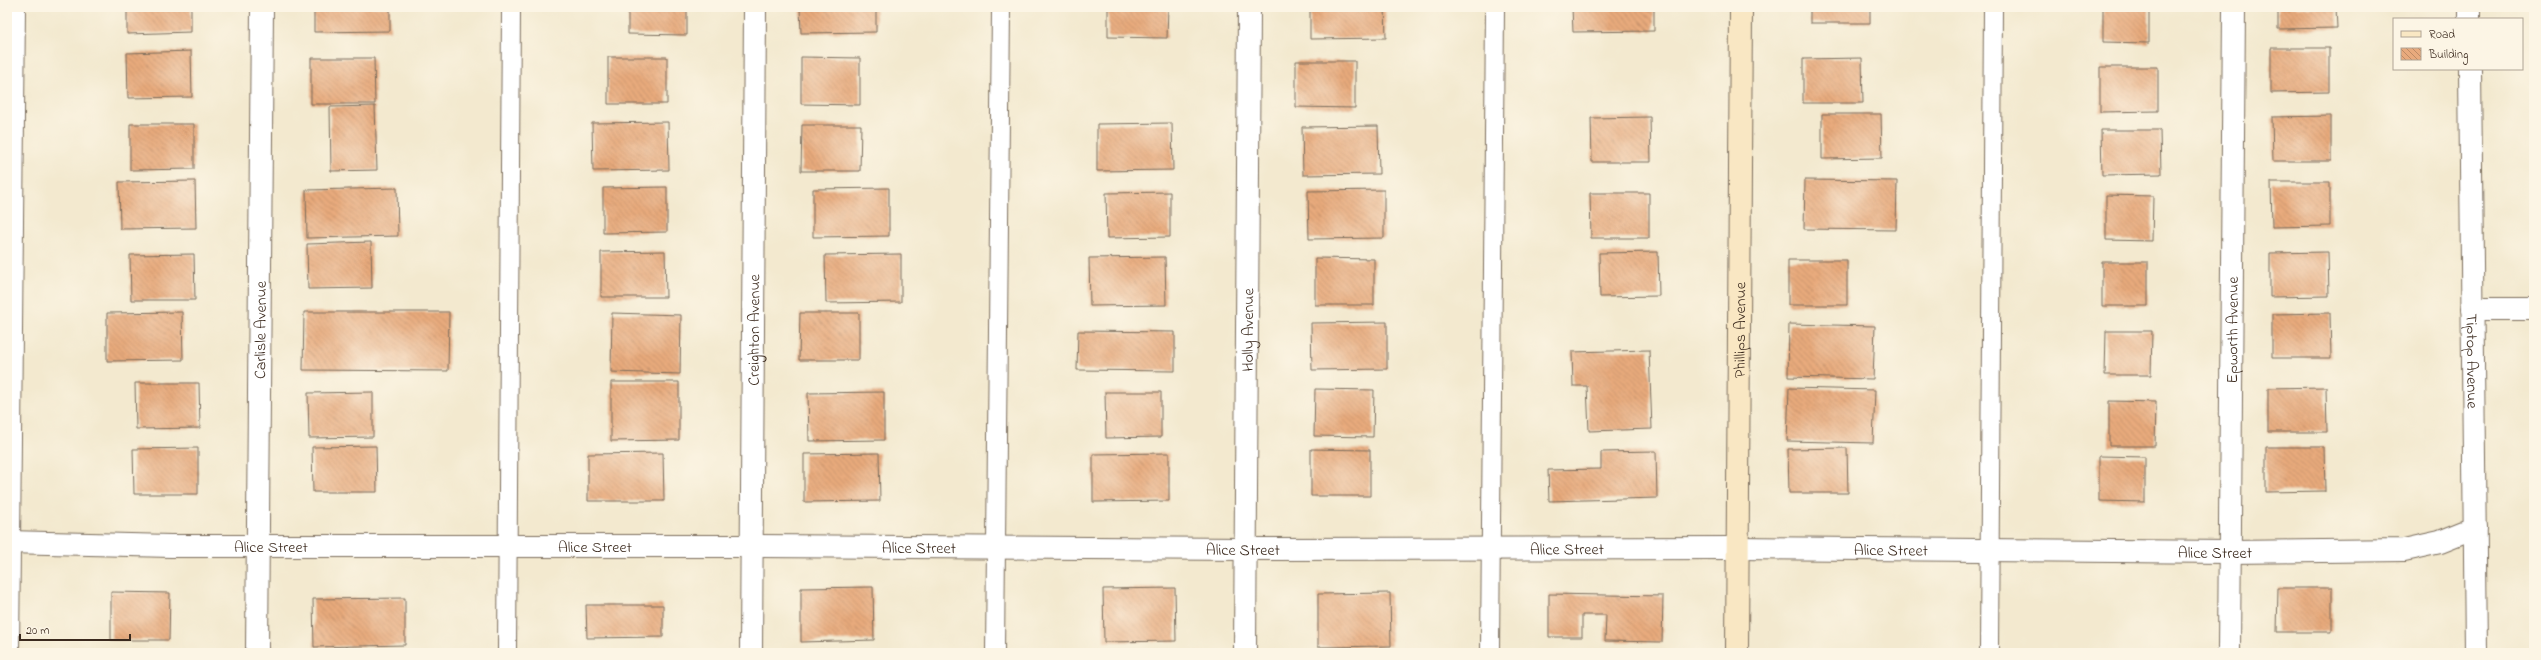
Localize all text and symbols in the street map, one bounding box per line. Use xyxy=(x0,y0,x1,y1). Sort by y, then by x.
legend xyxy=(2393,18,2523,70)
text: Road xyxy=(2429,26,2455,44)
text: Building xyxy=(2428,46,2468,65)
street label: Creighton Avenue xyxy=(743,273,767,386)
street label: Epworth Avenue xyxy=(2221,276,2246,384)
street label: Carlisle Avenue xyxy=(249,280,274,379)
street label: Phillips Avenue xyxy=(1729,281,1753,378)
street label: Holly Avenue xyxy=(1237,287,1261,372)
street label: Tiptop Avenue xyxy=(2459,313,2483,410)
street label: Alice Street xyxy=(234,536,309,560)
street label: Alice Street xyxy=(558,536,633,560)
street label: Alice Street xyxy=(882,537,957,561)
street label: Alice Street xyxy=(1530,538,1605,562)
street label: Alice Street xyxy=(1206,539,1281,563)
street label: Alice Street xyxy=(1854,539,1929,564)
street label: Alice Street xyxy=(2178,542,2253,566)
scale bar xyxy=(20,616,130,642)
text: 20 m xyxy=(26,622,49,640)

